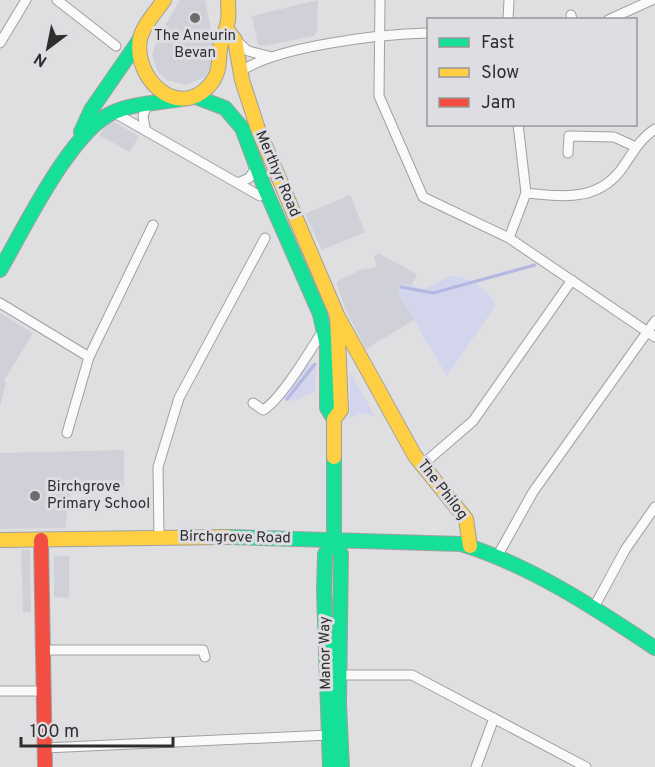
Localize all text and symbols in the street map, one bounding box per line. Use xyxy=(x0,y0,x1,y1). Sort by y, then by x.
marker: The Aneurin Bevan xyxy=(188,11,202,25)
north arrow xyxy=(18,18,78,78)
legend xyxy=(427,18,637,126)
place label: The Aneurin Bevan xyxy=(154,27,236,63)
text: Fast xyxy=(481,32,514,55)
text: N xyxy=(31,47,51,71)
text: Slow xyxy=(481,62,519,85)
text: Jam xyxy=(481,92,516,115)
street label: Merthyr Road xyxy=(250,128,304,220)
street label: The Philog xyxy=(412,456,472,524)
place label: Birchgrove Primary School xyxy=(47,478,150,514)
marker: Birchgrove Primary School xyxy=(28,489,42,503)
street label: Birchgrove Road xyxy=(179,528,291,548)
street label: Manor Way xyxy=(316,616,336,690)
scale bar xyxy=(21,710,172,748)
text: 100 m xyxy=(30,721,79,744)

